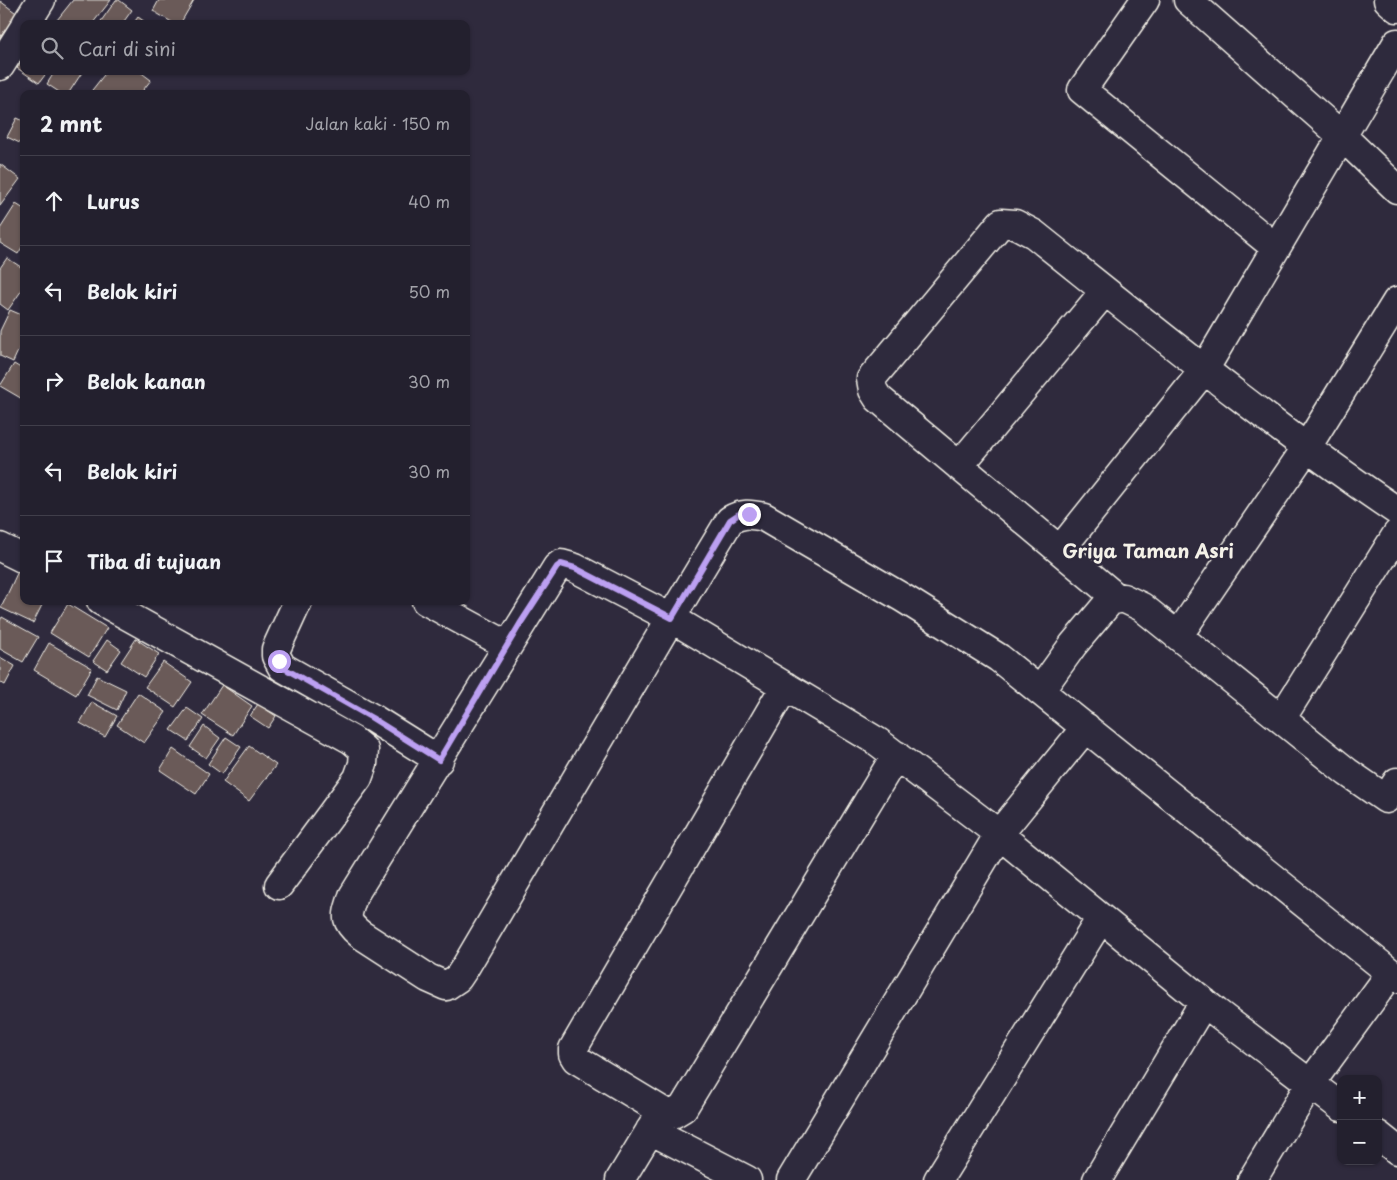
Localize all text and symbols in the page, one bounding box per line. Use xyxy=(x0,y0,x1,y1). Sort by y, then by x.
search box xyxy=(20,20,470,75)
icon: search xyxy=(38,34,66,62)
text: Cari di sini xyxy=(78,34,176,62)
text: 2 mnt xyxy=(40,107,102,139)
text: Jalan kaki · 150 m xyxy=(306,111,450,135)
icon: ahead xyxy=(40,187,68,215)
text: Lurus xyxy=(87,187,140,215)
text: 40 m xyxy=(408,189,450,213)
icon: left xyxy=(40,277,68,305)
text: Belok kiri xyxy=(87,277,177,305)
text: 50 m xyxy=(409,279,450,303)
icon: right xyxy=(40,367,68,395)
text: Belok kanan xyxy=(87,367,206,395)
text: 30 m xyxy=(408,369,450,393)
icon: left xyxy=(40,457,68,485)
text: Belok kiri xyxy=(87,457,177,485)
text: 30 m xyxy=(408,459,450,483)
route end xyxy=(738,503,761,526)
district label: Griya Taman Asri xyxy=(1062,536,1234,564)
icon: arrive xyxy=(40,547,68,575)
text: Tiba di tujuan xyxy=(87,547,221,575)
route start xyxy=(268,650,291,673)
map controls xyxy=(1337,1075,1382,1165)
button: + xyxy=(1337,1075,1382,1120)
button: − xyxy=(1337,1120,1382,1165)

